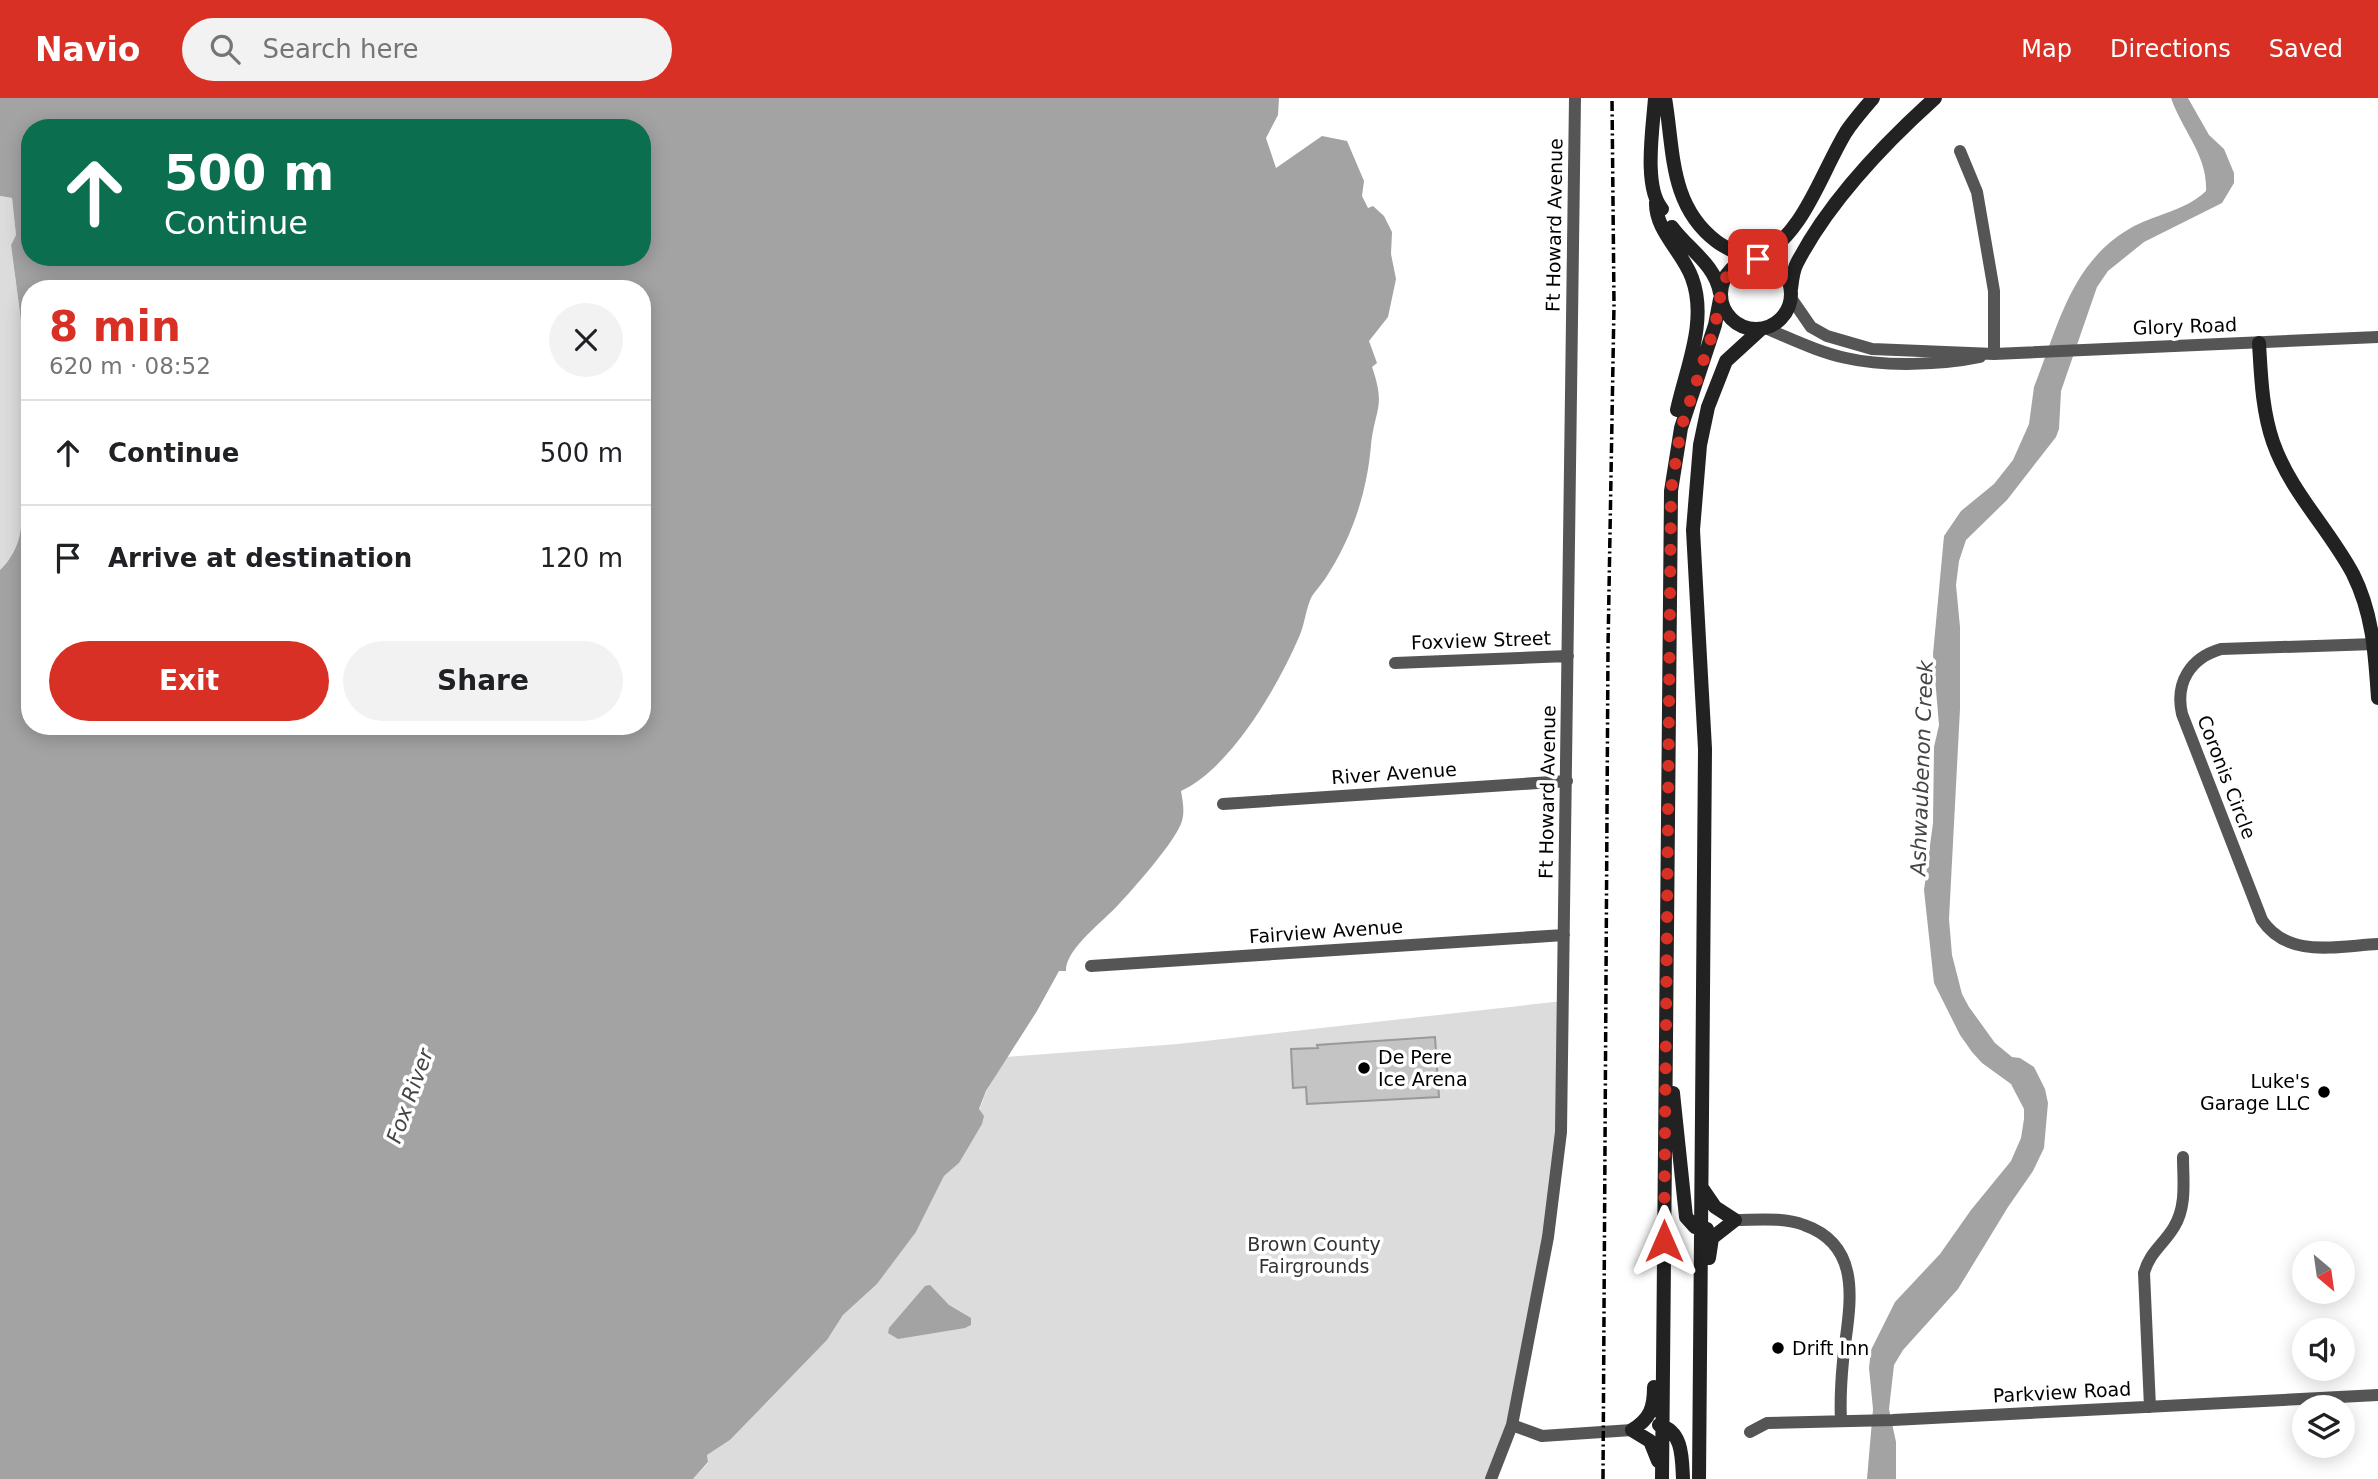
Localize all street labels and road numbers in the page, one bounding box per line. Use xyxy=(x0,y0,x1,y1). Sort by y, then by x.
street label: Ft Howard Avenue xyxy=(1541,138,1567,312)
street label: Glory Road xyxy=(2132,313,2238,339)
street label: Foxview Street xyxy=(1411,627,1551,653)
street label: Ft Howard Avenue xyxy=(1534,705,1560,879)
street label: Coronis Circle xyxy=(2193,712,2261,842)
street label: River Avenue xyxy=(1330,758,1458,788)
street label: Fairview Avenue xyxy=(1248,915,1404,947)
street label: Parkview Road xyxy=(1992,1377,2132,1407)

